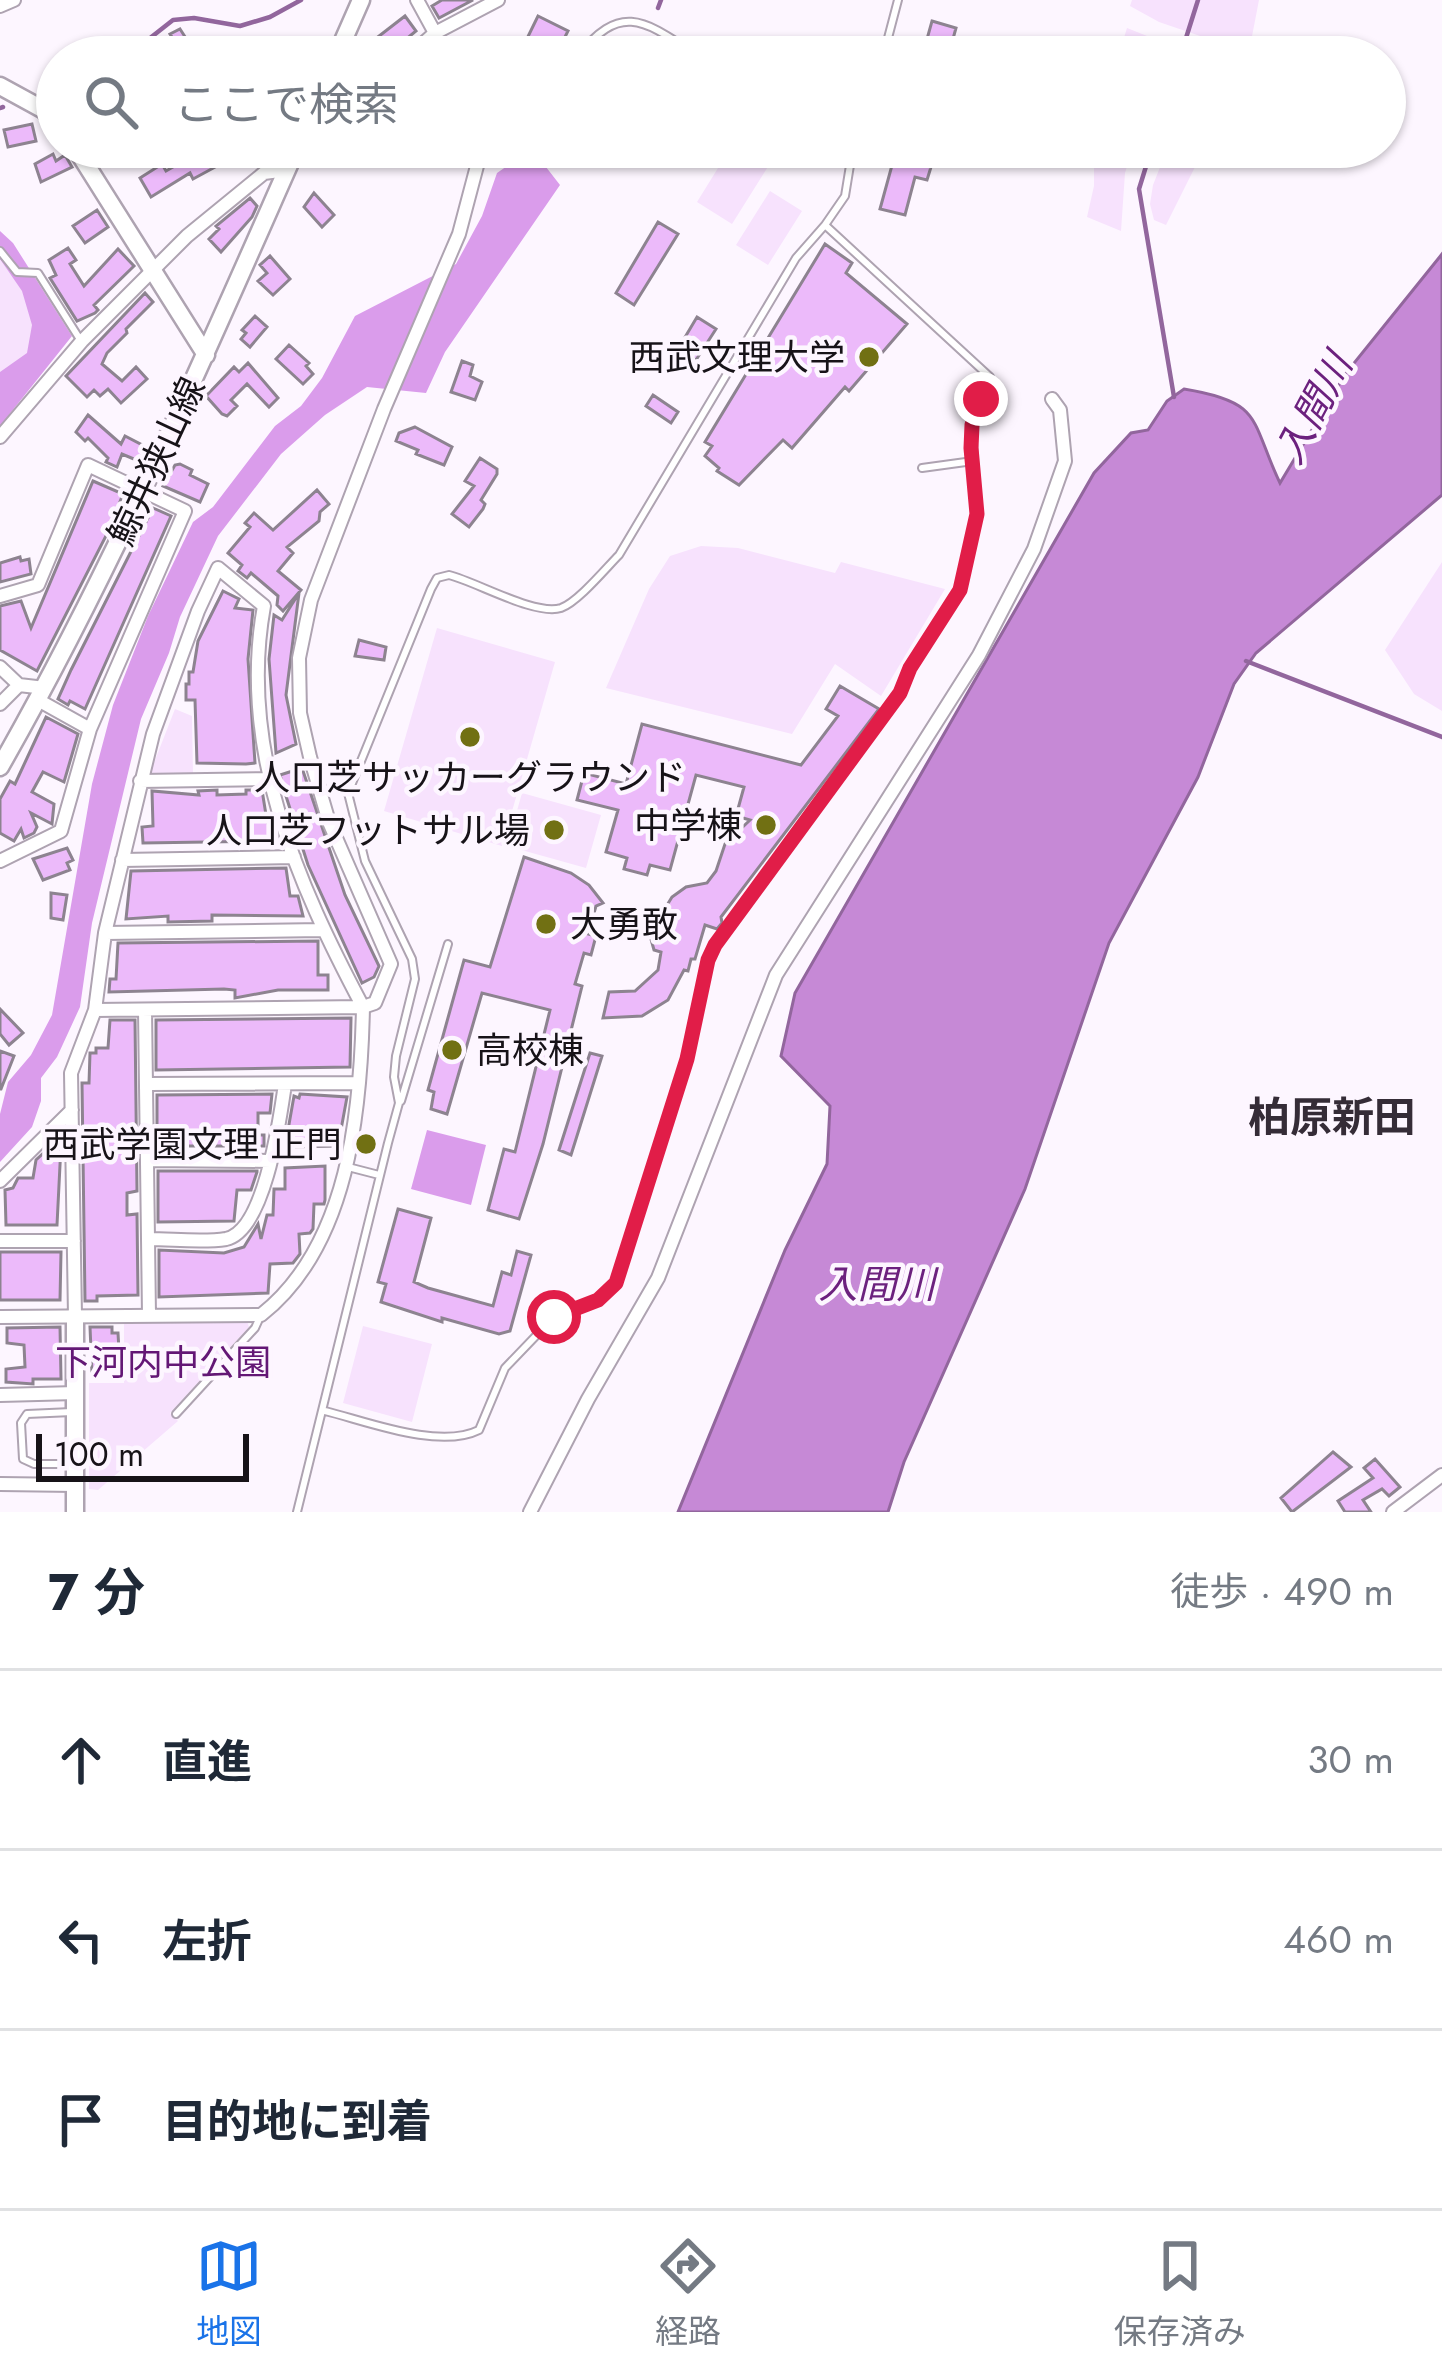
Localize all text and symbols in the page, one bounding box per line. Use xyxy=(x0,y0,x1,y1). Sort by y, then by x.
search box xyxy=(36,36,1406,168)
icon: search xyxy=(78,69,144,135)
text: ここで検索 xyxy=(174,72,399,137)
place label: 西武文理大学 xyxy=(629,331,845,383)
water label: 入間川 xyxy=(1261,340,1368,473)
marker: 西武文理大学 xyxy=(856,344,882,370)
street label: 鯨井狭山線 xyxy=(94,368,218,554)
route end xyxy=(954,372,1008,426)
marker: 人口芝サッカーグラウンド xyxy=(457,724,483,750)
place label: 人口芝サッカーグラウンド xyxy=(254,751,686,803)
place label: 中学棟 xyxy=(634,799,742,851)
place label: 人口芝フットサル場 xyxy=(206,804,530,856)
marker: 中学棟 xyxy=(753,812,779,838)
marker: 人口芝フットサル場 xyxy=(541,817,567,843)
place label: 大勇敢 xyxy=(570,898,678,950)
marker: 大勇敢 xyxy=(533,911,559,937)
place label: 高校棟 xyxy=(476,1024,584,1076)
marker: 高校棟 xyxy=(439,1037,465,1063)
district label: 柏原新田 xyxy=(1248,1087,1416,1148)
place label: 西武学園文理 正門 xyxy=(43,1118,342,1170)
marker: 西武学園文理 正門 xyxy=(353,1131,379,1157)
water label: 入間川 xyxy=(818,1256,939,1313)
route start xyxy=(527,1290,581,1344)
park label: 下河内中公園 xyxy=(55,1336,271,1388)
scale bar xyxy=(36,1428,249,1481)
text: 100 m xyxy=(54,1431,144,1478)
text: 7 分 xyxy=(48,1555,145,1629)
text: 徒歩 · 490 m xyxy=(1170,1563,1394,1620)
icon: ahead xyxy=(48,1727,114,1793)
text: 直進 xyxy=(162,1729,252,1794)
text: 30 m xyxy=(1307,1731,1394,1788)
icon: left xyxy=(48,1907,114,1973)
text: 左折 xyxy=(162,1909,252,1974)
text: 460 m xyxy=(1283,1911,1394,1968)
icon: arrive xyxy=(48,2087,114,2153)
text: 目的地に到着 xyxy=(162,2089,432,2154)
tab: 地図 xyxy=(196,2233,262,2355)
tab: 経路 xyxy=(655,2233,721,2355)
tab: 保存済み xyxy=(1114,2233,1246,2355)

